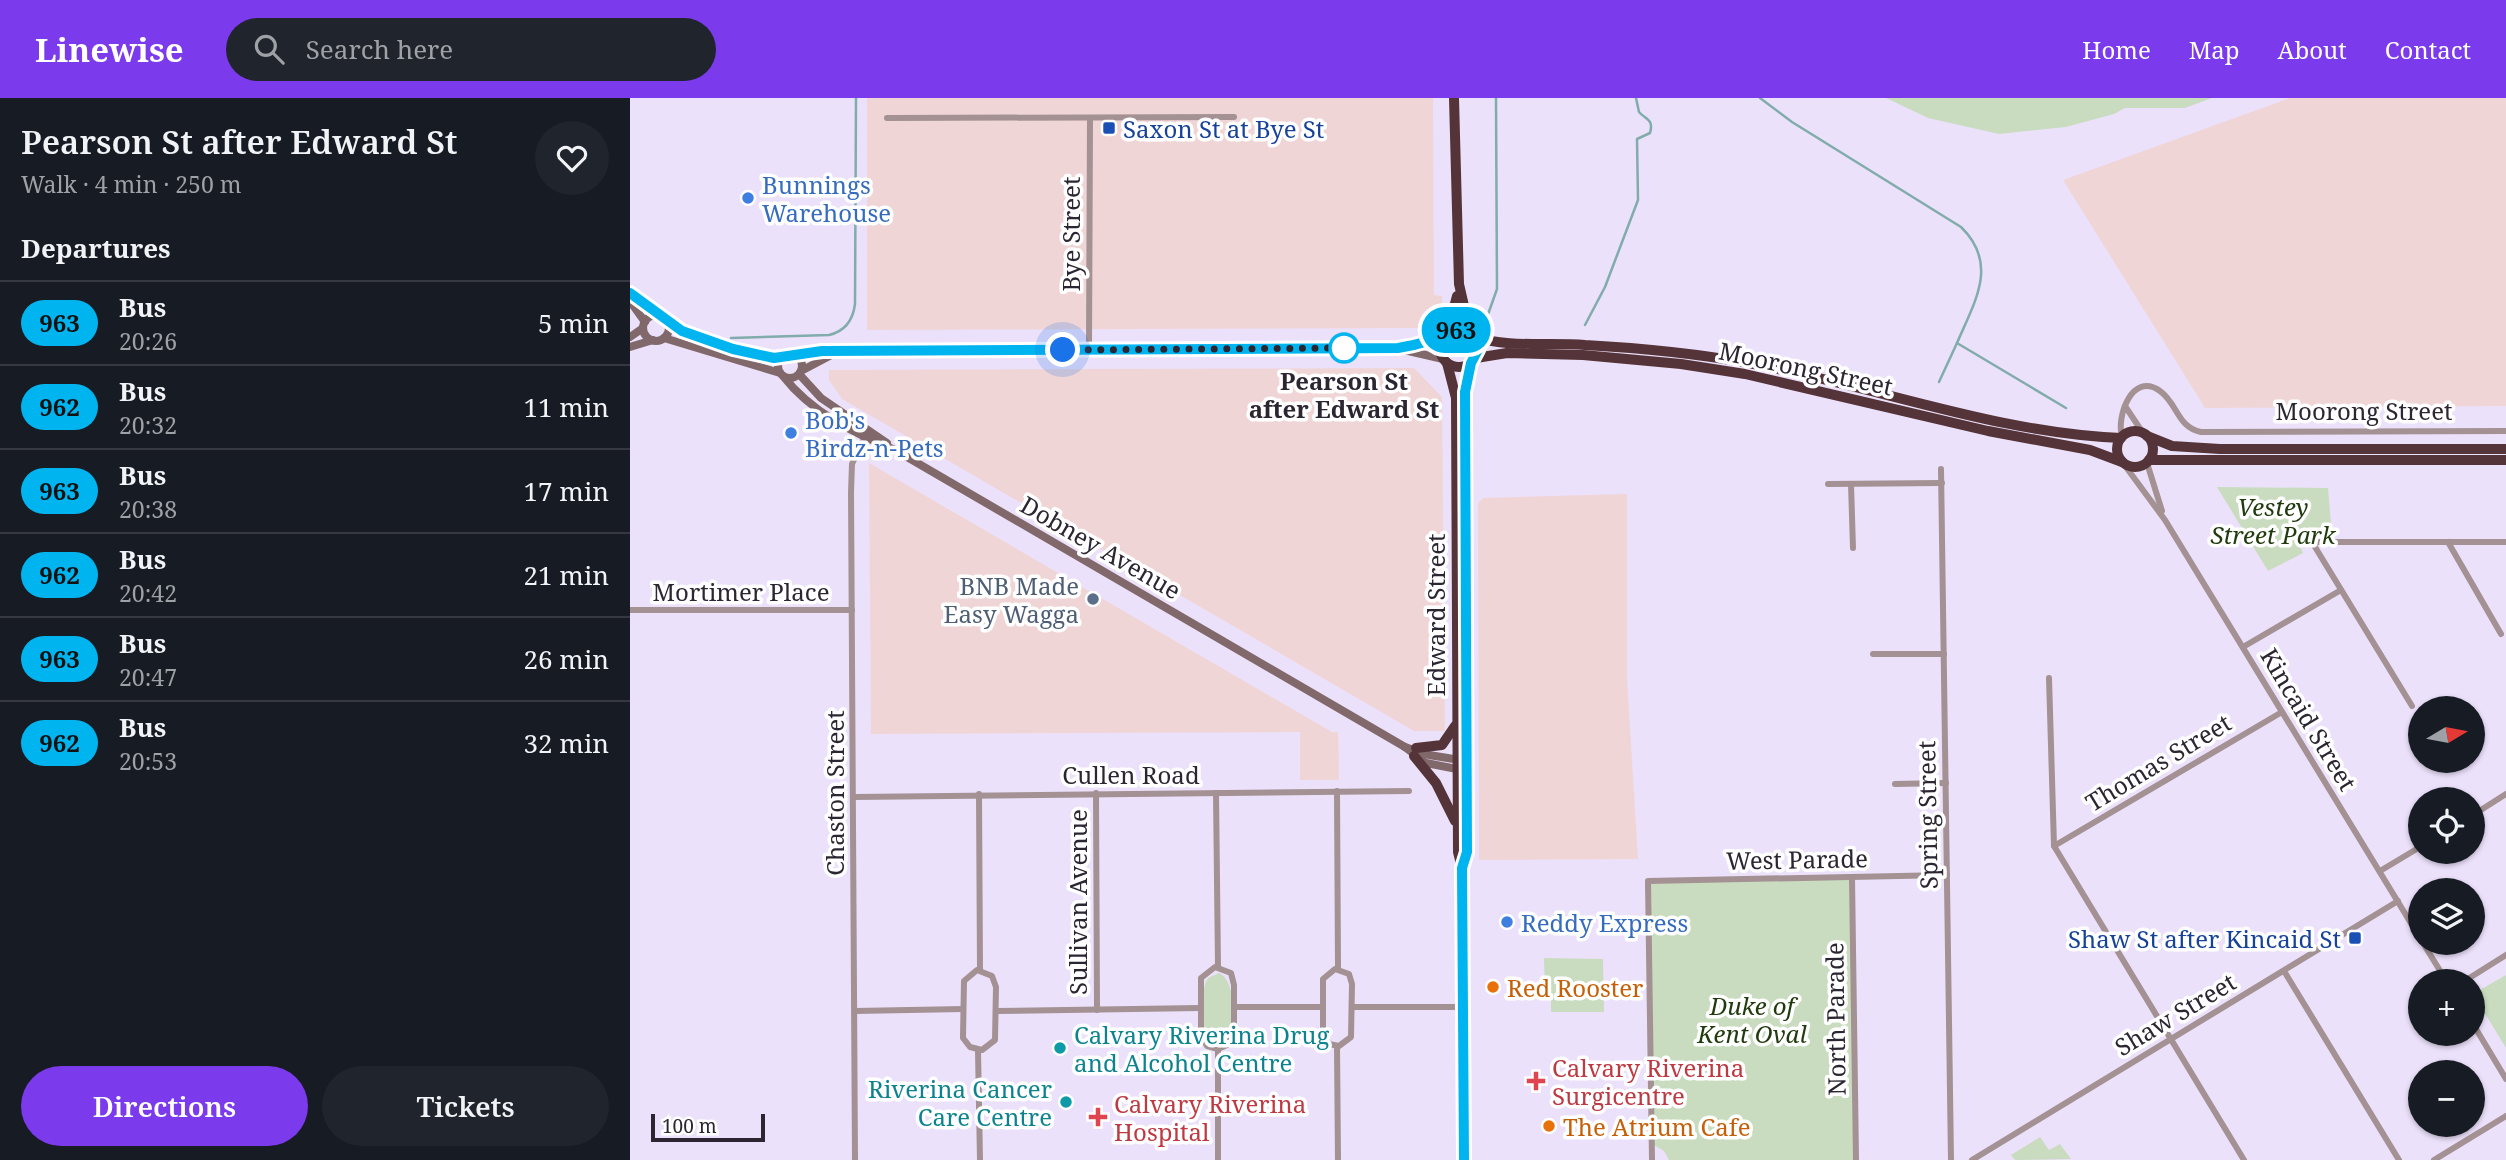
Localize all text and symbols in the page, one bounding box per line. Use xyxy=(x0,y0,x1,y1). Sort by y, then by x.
search box xyxy=(226,18,716,81)
text: Linewise xyxy=(35,27,184,72)
icon: search xyxy=(250,30,288,68)
text: Search here xyxy=(306,31,453,67)
text: Home xyxy=(2082,33,2151,66)
text: Map xyxy=(2189,33,2240,66)
text: About xyxy=(2278,33,2347,66)
text: Contact xyxy=(2385,33,2471,66)
place label: Saxon St at Bye St xyxy=(1123,112,1324,145)
text: Pearson St after Edward St xyxy=(21,119,458,164)
marker: Saxon St at Bye St xyxy=(1101,120,1117,136)
button: heart xyxy=(535,121,609,195)
text: Walk · 4 min · 250 m xyxy=(21,168,241,200)
place label: Bunnings Warehouse xyxy=(762,168,891,229)
street label: Bye Street xyxy=(1054,177,1087,291)
marker: Bunnings Warehouse xyxy=(740,190,756,206)
text: Departures xyxy=(21,230,171,266)
text: Bus xyxy=(119,289,166,325)
text: 5 min xyxy=(538,305,609,341)
text: 963 xyxy=(39,306,80,339)
line badge: 963 xyxy=(1416,307,1496,353)
text: 963 xyxy=(1436,313,1476,346)
text: 20:26 xyxy=(119,325,177,357)
your location xyxy=(1045,332,1080,367)
marker: Pearson St after Edward St xyxy=(1329,333,1359,363)
street label: Moorong Street xyxy=(1716,333,1896,403)
place label: Pearson St after Edward St xyxy=(1249,364,1440,425)
text: Bus xyxy=(119,373,166,409)
text: 11 min xyxy=(524,389,609,425)
text: 962 xyxy=(39,390,80,423)
street label: Moorong Street xyxy=(2276,394,2452,427)
place label: Bob's Birdz-n-Pets xyxy=(805,403,944,464)
text: 20:32 xyxy=(119,409,177,441)
marker: Bob's Birdz-n-Pets xyxy=(783,425,799,441)
text: Bus xyxy=(119,457,166,493)
text: 17 min xyxy=(524,473,609,509)
text: 963 xyxy=(39,474,80,507)
street label: Dobney Avenue xyxy=(1015,488,1187,606)
park label: Vestey Street Park xyxy=(2210,490,2337,551)
text: 20:38 xyxy=(119,493,177,525)
street label: Edward Street xyxy=(1419,533,1452,697)
text: Bus xyxy=(119,541,166,577)
text: 21 min xyxy=(524,557,609,593)
text: 962 xyxy=(39,558,80,591)
place label: BNB Made Easy Wagga xyxy=(944,569,1079,630)
street label: Mortimer Place xyxy=(653,575,829,608)
text: 20:42 xyxy=(119,577,177,609)
marker: BNB Made Easy Wagga xyxy=(1085,591,1101,607)
text: Bus xyxy=(119,625,166,661)
text: 26 min xyxy=(524,641,609,677)
text: 963 xyxy=(39,642,80,675)
street label: Kincaid Street xyxy=(2253,642,2365,796)
text: 20:47 xyxy=(119,661,177,693)
north arrow xyxy=(2408,696,2485,774)
map controls xyxy=(2408,696,2485,1137)
street label: Thomas Street xyxy=(2079,706,2237,818)
text: Bus xyxy=(119,709,166,745)
street label: Chaston Street xyxy=(818,710,851,876)
text: 32 min xyxy=(524,725,609,761)
text: 962 xyxy=(39,726,80,759)
street label: Spring Street xyxy=(1909,741,1945,889)
text: 20:53 xyxy=(119,745,177,777)
street label: Cullen Road xyxy=(1062,758,1200,791)
button: locate xyxy=(2408,787,2485,864)
street label: Sullivan Avenue xyxy=(1061,809,1094,995)
street label: West Parade xyxy=(1726,841,1868,877)
button: layers xyxy=(2408,878,2485,955)
place label: Reddy Express xyxy=(1521,906,1688,939)
marker: Reddy Express xyxy=(1499,914,1515,930)
place label: Shaw St after Kincaid St xyxy=(2068,922,2341,955)
marker: Shaw St after Kincaid St xyxy=(2347,930,2363,946)
street label: North Parade xyxy=(1817,942,1853,1096)
street label: Shaw Street xyxy=(2108,965,2242,1063)
button: + xyxy=(2408,969,2485,1046)
place label: Red Rooster xyxy=(1507,971,1643,1004)
marker: Red Rooster xyxy=(1485,979,1501,995)
park label: Duke of Kent Oval xyxy=(1696,989,1807,1050)
place label: Calvary Riverina Drug and Alcohol Centre xyxy=(1074,1018,1330,1079)
marker: Calvary Riverina Drug and Alcohol Centre xyxy=(1052,1040,1068,1056)
place label: Calvary Riverina Surgicentre xyxy=(1552,1051,1744,1112)
button: − xyxy=(2408,1060,2485,1137)
button: Directions xyxy=(21,1066,308,1146)
button: Tickets xyxy=(322,1066,609,1146)
marker: Calvary Riverina Surgicentre xyxy=(1526,1071,1546,1091)
place label: Riverina Cancer Care Centre xyxy=(868,1072,1052,1133)
place label: Calvary Riverina Hospital xyxy=(1114,1087,1306,1148)
marker: Riverina Cancer Care Centre xyxy=(1058,1094,1074,1110)
marker: Calvary Riverina Hospital xyxy=(1088,1107,1108,1127)
place label: The Atrium Cafe xyxy=(1563,1110,1751,1143)
scale bar xyxy=(651,1111,765,1143)
text: 100 m xyxy=(662,1113,717,1139)
marker: The Atrium Cafe xyxy=(1541,1118,1557,1134)

